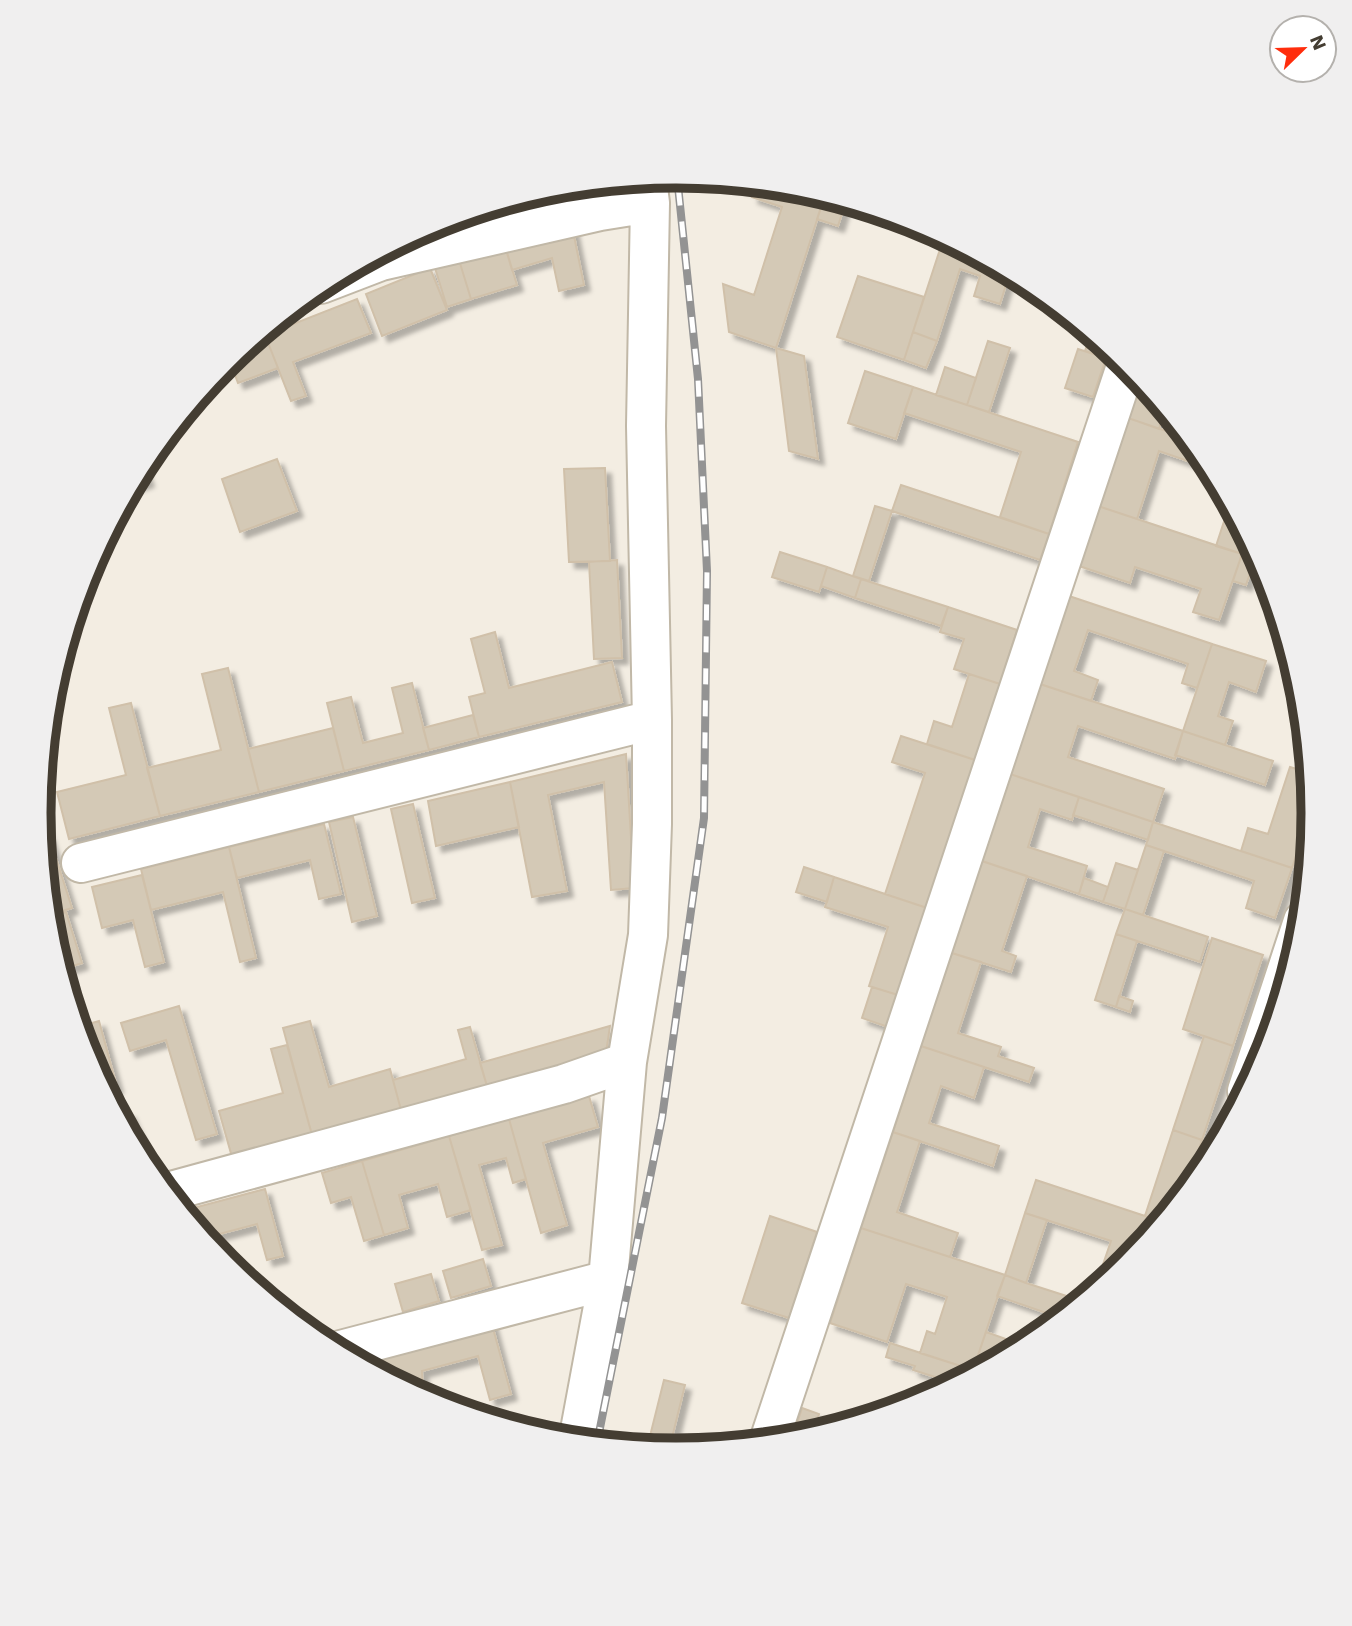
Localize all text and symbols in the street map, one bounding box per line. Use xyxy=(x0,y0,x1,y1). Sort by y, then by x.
north arrow xyxy=(1268,14,1338,84)
text: N xyxy=(1305,32,1332,54)

